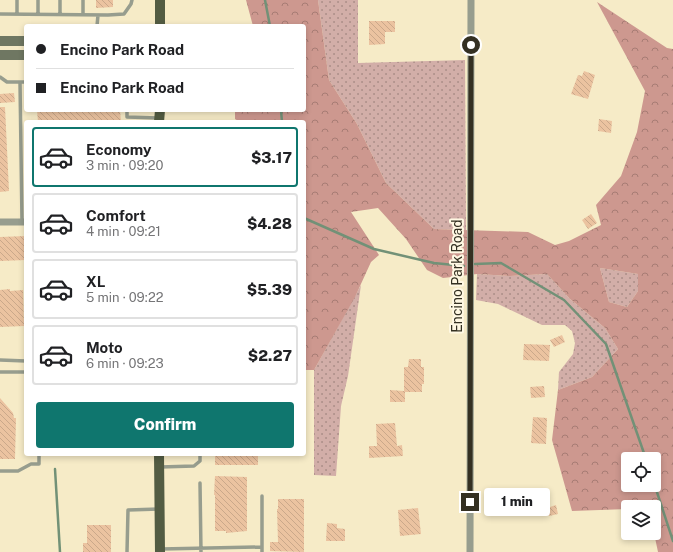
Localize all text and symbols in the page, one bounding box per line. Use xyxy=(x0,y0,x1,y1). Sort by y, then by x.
route start xyxy=(462,36,480,54)
text: Encino Park Road xyxy=(60,41,184,58)
text: Encino Park Road xyxy=(60,79,184,96)
icon: car xyxy=(38,139,74,175)
text: Economy xyxy=(86,141,151,158)
text: $3.17 xyxy=(251,149,292,166)
text: 3 min · 09:20 xyxy=(86,158,164,173)
icon: car xyxy=(38,205,74,241)
text: Comfort xyxy=(86,207,146,224)
text: $4.28 xyxy=(247,215,292,232)
street label: Encino Park Road xyxy=(449,219,465,333)
text: 4 min · 09:21 xyxy=(86,224,161,239)
icon: car xyxy=(38,271,74,307)
text: XL xyxy=(86,273,105,290)
text: $5.39 xyxy=(247,281,292,298)
text: 5 min · 09:22 xyxy=(86,290,163,305)
icon: car xyxy=(38,337,74,373)
text: Moto xyxy=(86,339,123,356)
text: $2.27 xyxy=(248,347,292,364)
text: 6 min · 09:23 xyxy=(86,356,164,371)
button: Confirm xyxy=(36,402,294,448)
map controls xyxy=(621,452,661,540)
button: locate xyxy=(621,452,661,492)
callout: 1 min xyxy=(484,488,550,516)
route end xyxy=(461,493,479,511)
text: 1 min xyxy=(501,494,533,509)
button: layers xyxy=(621,500,661,540)

